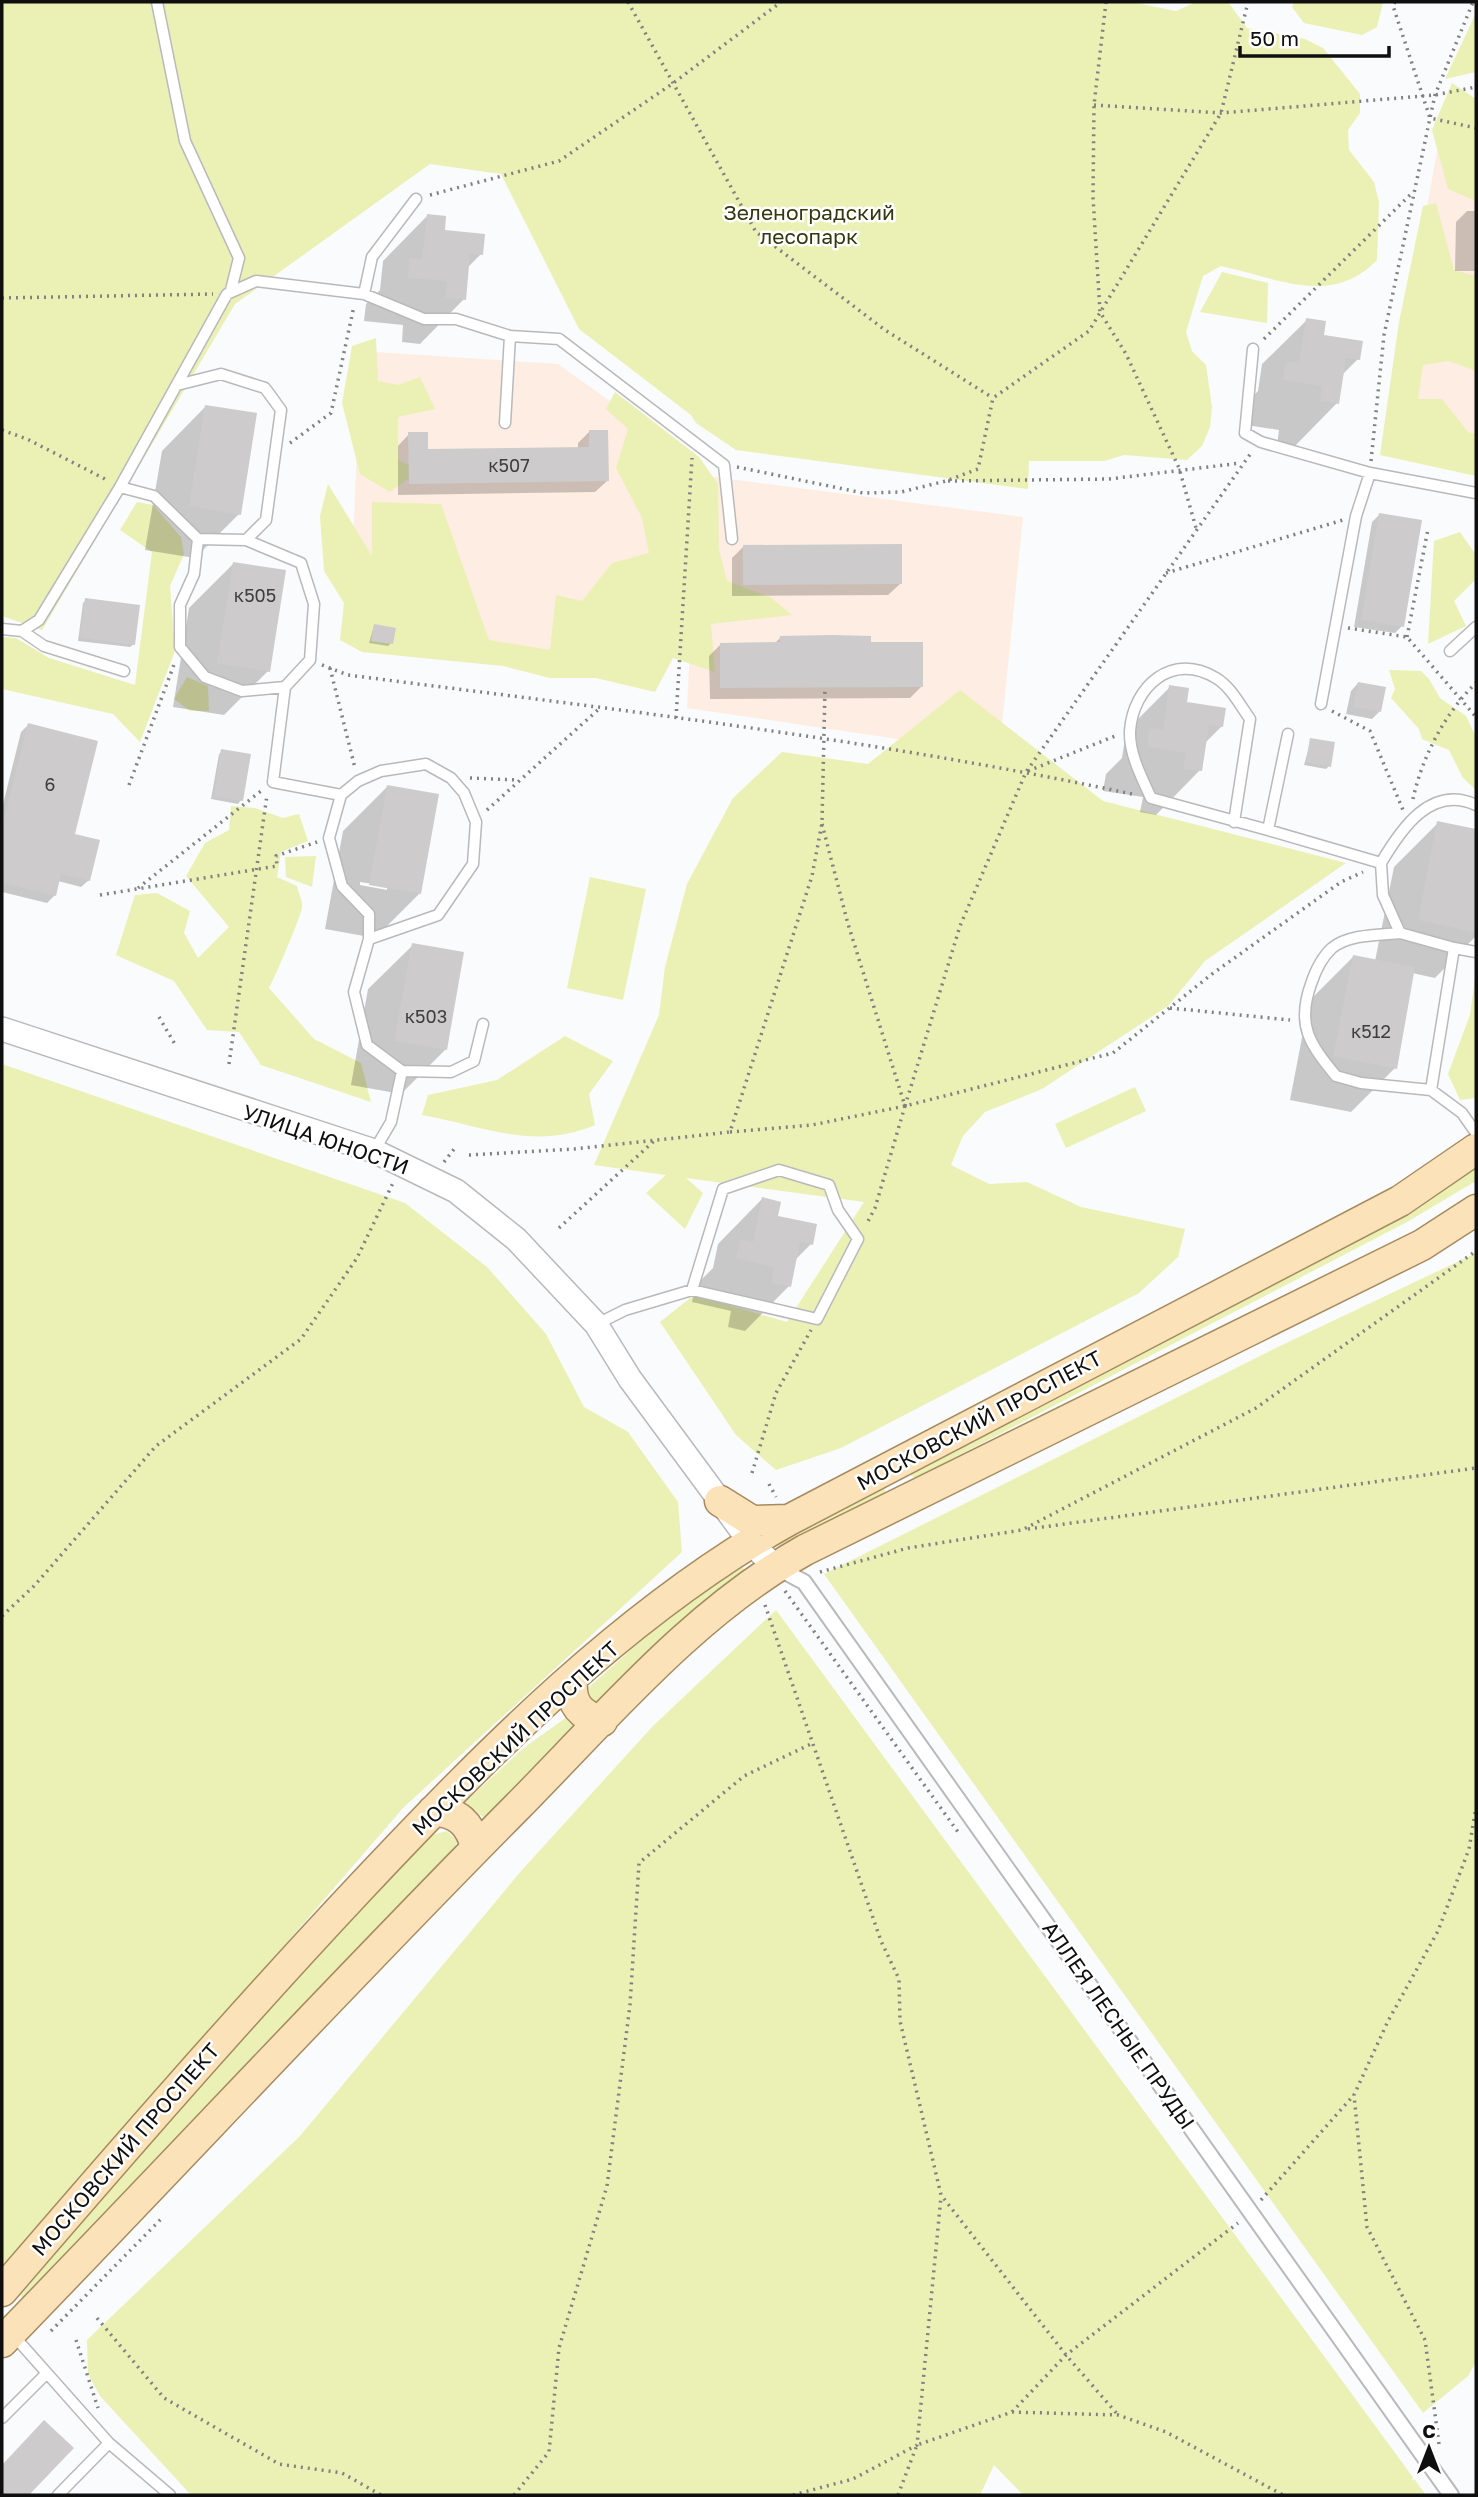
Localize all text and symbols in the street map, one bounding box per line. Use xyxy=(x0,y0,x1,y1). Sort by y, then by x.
scale bar xyxy=(1240,14,1389,58)
text: 50 m xyxy=(1250,25,1299,51)
park label: Зеленоградский лесопарк xyxy=(723,199,895,249)
house number: к507 xyxy=(488,454,530,476)
house number: к505 xyxy=(234,584,276,606)
house number: 6 xyxy=(45,773,55,795)
house number: к503 xyxy=(405,1005,447,1027)
house number: к512 xyxy=(1351,1020,1391,1042)
street label: УЛИЦА ЮНОСТИ xyxy=(239,1098,413,1180)
street label: МОСКОВСКИЙ ПРОСПЕКТ xyxy=(852,1344,1106,1496)
street label: МОСКОВСКИЙ ПРОСПЕКТ xyxy=(406,1635,624,1841)
street label: АЛЛЕЯ ЛЕСНЫЕ ПРУДЫ xyxy=(1037,1916,1201,2134)
street label: МОСКОВСКИЙ ПРОСПЕКТ xyxy=(26,2037,224,2261)
north arrow xyxy=(1394,2413,1464,2483)
text: С xyxy=(1422,2419,1436,2442)

